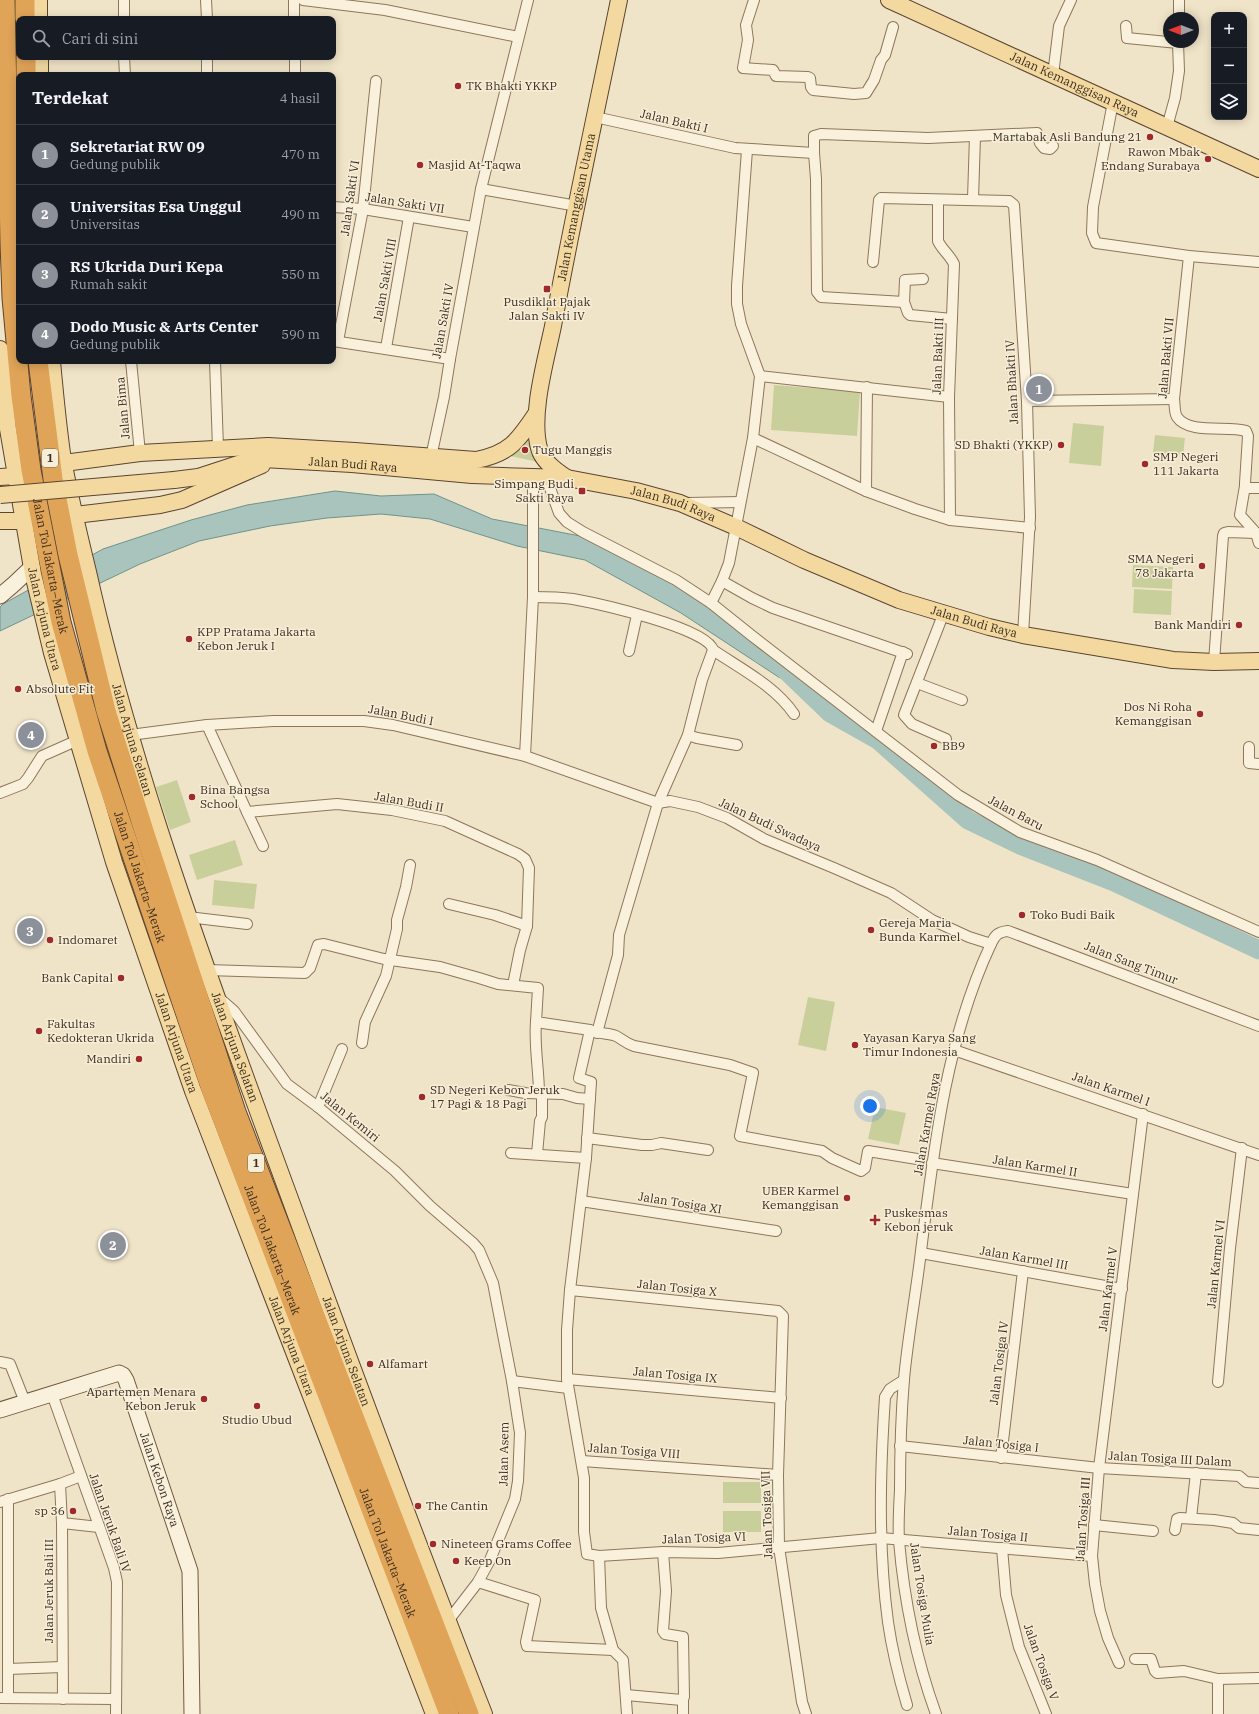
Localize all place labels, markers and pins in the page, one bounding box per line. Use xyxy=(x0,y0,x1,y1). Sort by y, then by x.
place label: TK Bhakti YKKP xyxy=(466,78,557,93)
marker: TK Bhakti YKKP xyxy=(453,81,463,91)
place label: Martabak Asli Bandung 21 xyxy=(993,129,1142,144)
marker: Martabak Asli Bandung 21 xyxy=(1145,132,1155,142)
place label: Rawon Mbak Endang Surabaya xyxy=(1101,144,1200,173)
marker: Rawon Mbak Endang Surabaya xyxy=(1203,154,1213,164)
place label: Masjid At-Taqwa xyxy=(428,157,522,172)
marker: Masjid At-Taqwa xyxy=(415,160,425,170)
marker: Pusdiklat Pajak Jalan Sakti IV xyxy=(542,284,552,294)
place label: Pusdiklat Pajak Jalan Sakti IV xyxy=(504,294,591,323)
pin: 1 xyxy=(1026,374,1052,404)
place label: SD Bhakti (YKKP) xyxy=(955,437,1053,452)
marker: SD Bhakti (YKKP) xyxy=(1056,440,1066,450)
place label: Tugu Manggis xyxy=(533,442,612,457)
marker: Tugu Manggis xyxy=(520,445,530,455)
place label: SMP Negeri 111 Jakarta xyxy=(1153,449,1220,478)
marker: SMP Negeri 111 Jakarta xyxy=(1140,459,1150,469)
place label: Simpang Budi Sakti Raya xyxy=(494,476,574,505)
marker: Simpang Budi Sakti Raya xyxy=(577,486,587,496)
place label: SMA Negeri 78 Jakarta xyxy=(1128,551,1194,580)
marker: SMA Negeri 78 Jakarta xyxy=(1197,561,1207,571)
place label: Bank Mandiri xyxy=(1154,617,1231,632)
marker: Bank Mandiri xyxy=(1234,620,1244,630)
place label: KPP Pratama Jakarta Kebon Jeruk I xyxy=(197,624,316,653)
marker: KPP Pratama Jakarta Kebon Jeruk I xyxy=(184,634,194,644)
place label: Absolute Fit xyxy=(26,681,94,696)
marker: Absolute Fit xyxy=(13,684,23,694)
place label: Dos Ni Roha Kemanggisan xyxy=(1115,699,1192,728)
marker: Dos Ni Roha Kemanggisan xyxy=(1195,709,1205,719)
pin: 4 xyxy=(18,720,44,750)
place label: BB9 xyxy=(942,738,965,753)
marker: BB9 xyxy=(929,741,939,751)
place label: Bina Bangsa School xyxy=(200,782,270,811)
marker: Bina Bangsa School xyxy=(187,792,197,802)
place label: Toko Budi Baik xyxy=(1030,907,1115,922)
marker: Toko Budi Baik xyxy=(1017,910,1027,920)
place label: Gereja Maria Bunda Karmel xyxy=(879,915,961,944)
pin: 3 xyxy=(17,916,43,946)
marker: Gereja Maria Bunda Karmel xyxy=(866,925,876,935)
place label: Indomaret xyxy=(58,932,118,947)
marker: Indomaret xyxy=(45,935,55,945)
place label: Bank Capital xyxy=(41,970,113,985)
marker: Bank Capital xyxy=(116,973,126,983)
place label: Fakultas Kedokteran Ukrida xyxy=(47,1016,155,1045)
marker: Fakultas Kedokteran Ukrida xyxy=(34,1026,44,1036)
place label: Yayasan Karya Sang Timur Indonesia xyxy=(863,1030,976,1059)
marker: Yayasan Karya Sang Timur Indonesia xyxy=(850,1040,860,1050)
place label: Mandiri xyxy=(86,1051,131,1066)
marker: Mandiri xyxy=(134,1054,144,1064)
place label: SD Negeri Kebon Jeruk 17 Pagi & 18 Pagi xyxy=(430,1082,560,1111)
marker: SD Negeri Kebon Jeruk 17 Pagi & 18 Pagi xyxy=(417,1092,427,1102)
place label: UBER Karmel Kemanggisan xyxy=(762,1183,839,1212)
marker: UBER Karmel Kemanggisan xyxy=(842,1193,852,1203)
place label: Puskesmas Kebon jeruk xyxy=(884,1205,953,1234)
marker: Puskesmas Kebon jeruk xyxy=(869,1214,881,1226)
pin: 2 xyxy=(100,1230,126,1260)
place label: Alfamart xyxy=(378,1356,428,1371)
marker: Alfamart xyxy=(365,1359,375,1369)
place label: Apartemen Menara Kebon Jeruk xyxy=(86,1384,196,1413)
marker: Apartemen Menara Kebon Jeruk xyxy=(199,1394,209,1404)
marker: Studio Ubud xyxy=(252,1401,262,1411)
place label: Studio Ubud xyxy=(222,1412,292,1427)
place label: The Cantin xyxy=(426,1498,488,1513)
marker: The Cantin xyxy=(413,1501,423,1511)
place label: sp 36 xyxy=(35,1503,65,1518)
marker: sp 36 xyxy=(68,1506,78,1516)
place label: Nineteen Grams Coffee xyxy=(441,1536,572,1551)
marker: Nineteen Grams Coffee xyxy=(428,1539,438,1549)
place label: Keep On xyxy=(464,1553,512,1568)
marker: Keep On xyxy=(451,1556,461,1566)

